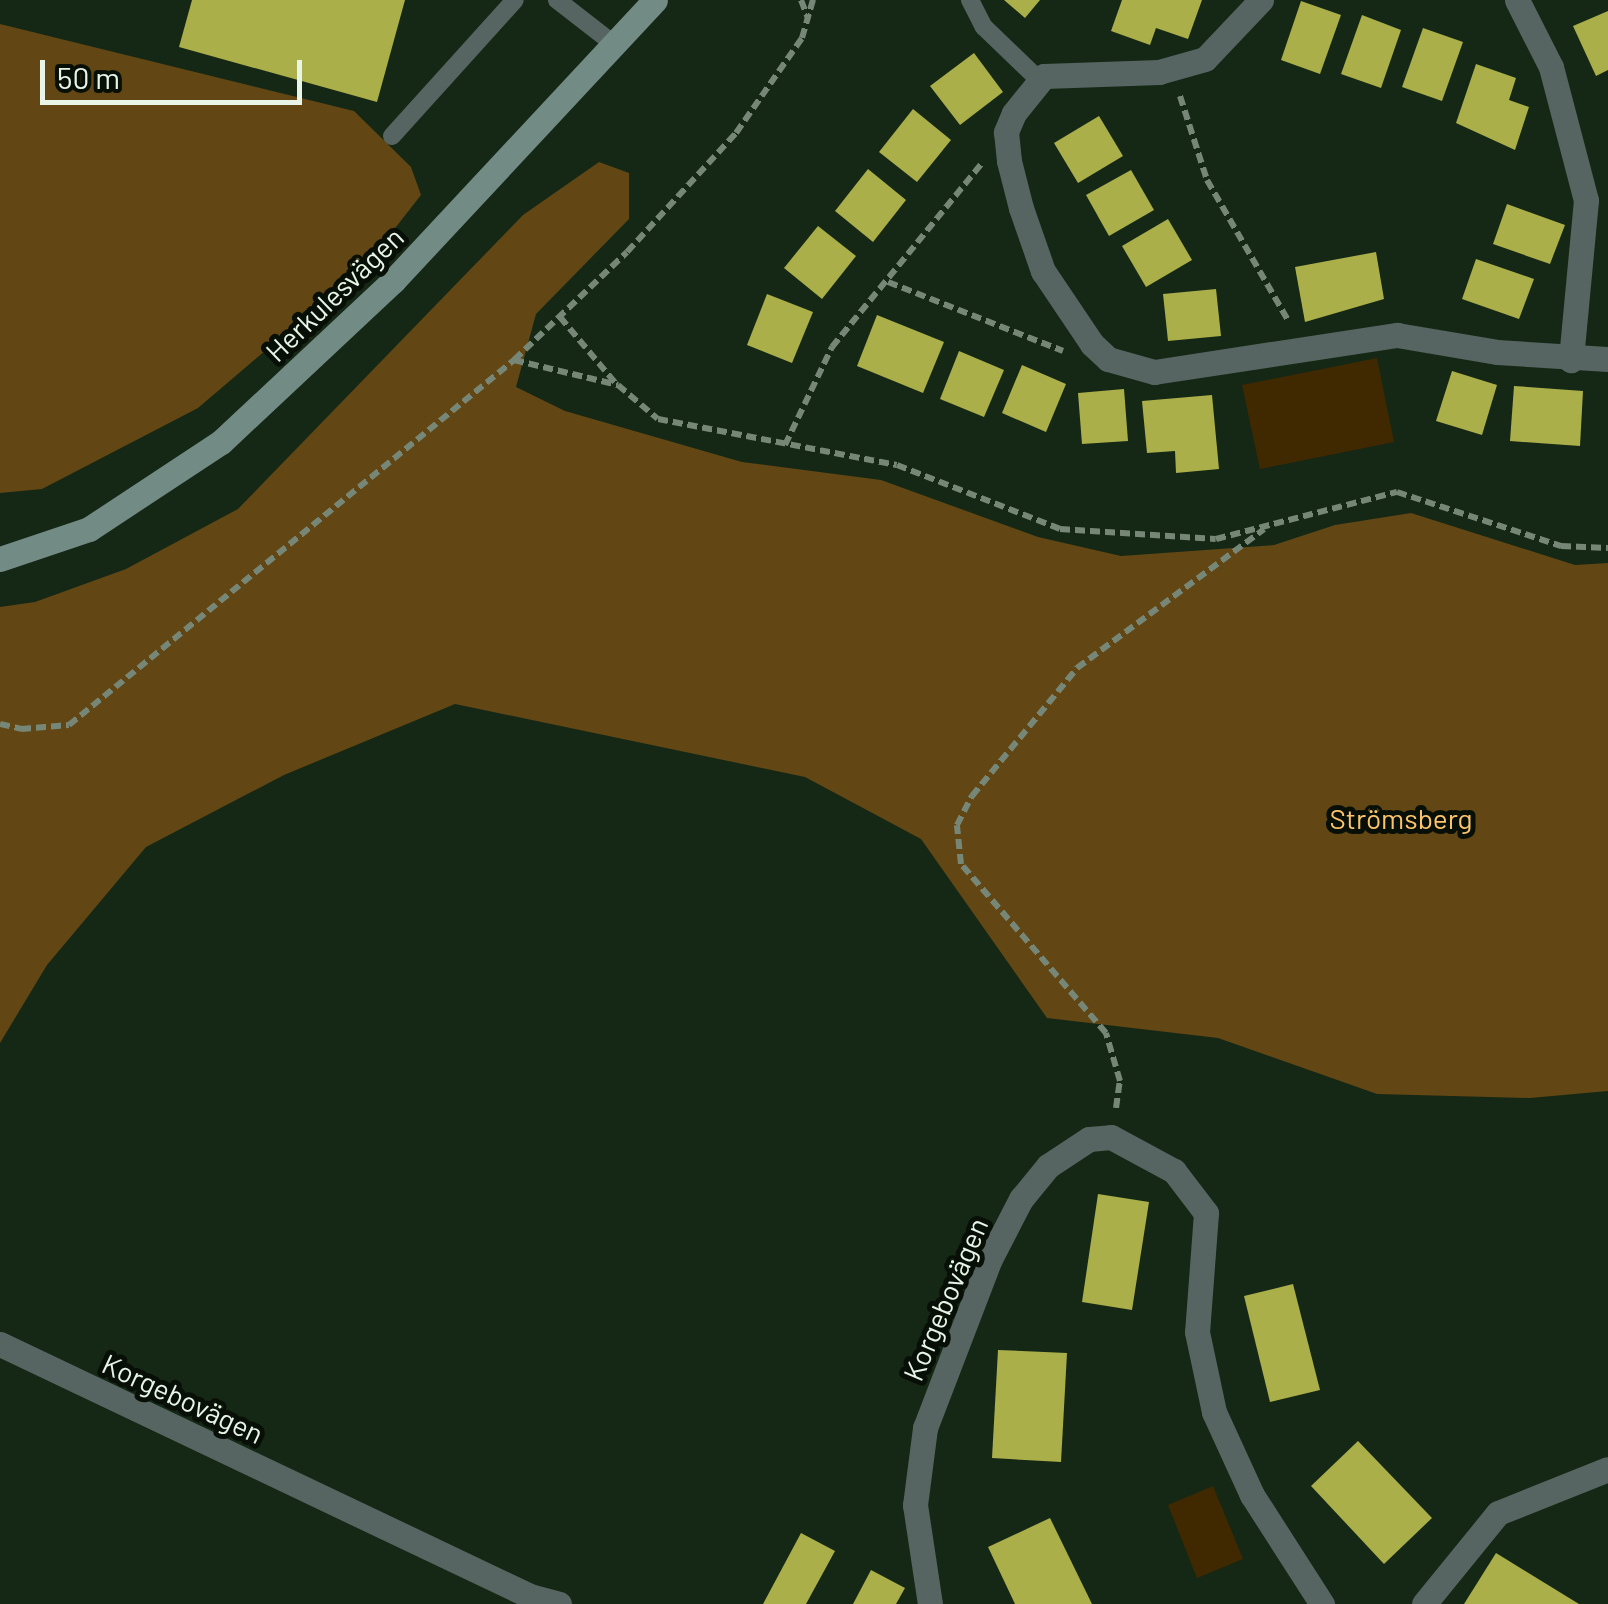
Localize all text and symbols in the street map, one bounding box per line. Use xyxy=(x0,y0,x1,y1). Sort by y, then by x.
scale bar xyxy=(45,40,308,102)
text: 50 m xyxy=(57,59,120,95)
street label: Herkulesvägen xyxy=(258,220,410,368)
park label: Strömsberg xyxy=(1329,801,1473,835)
street label: Korgebovägen xyxy=(896,1212,994,1386)
street label: Korgebovägen xyxy=(97,1346,269,1450)

